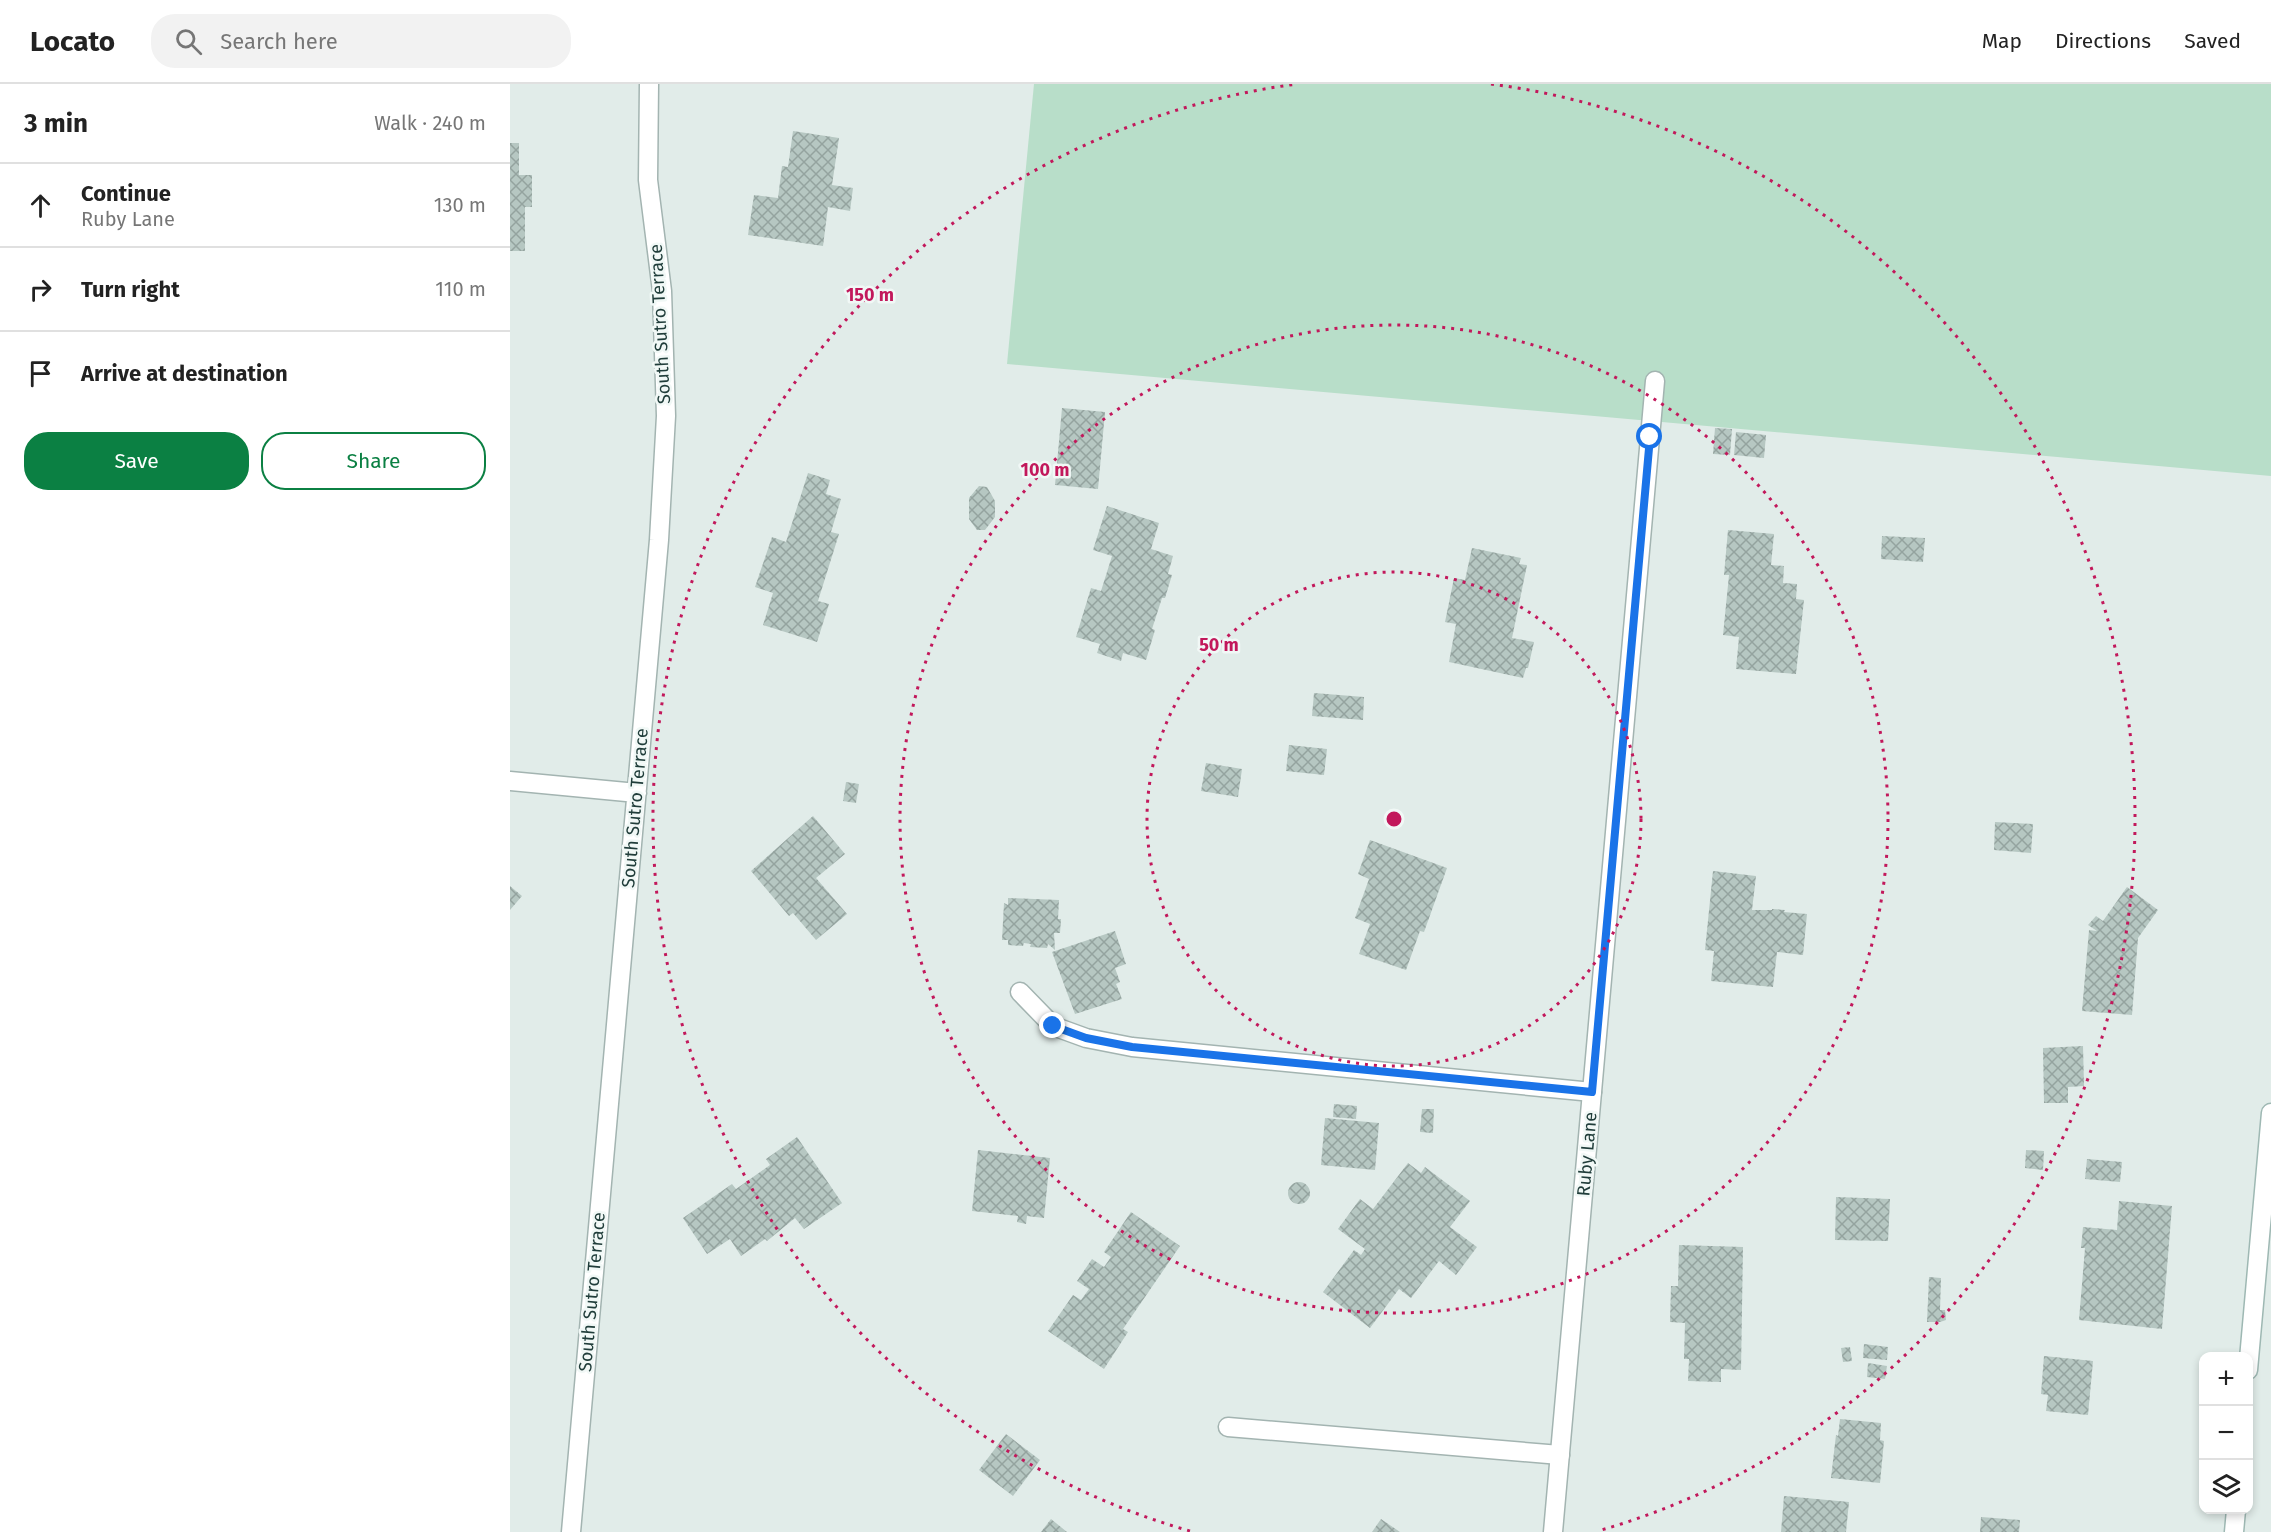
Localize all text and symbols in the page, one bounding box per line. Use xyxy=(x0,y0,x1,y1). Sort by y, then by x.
search box xyxy=(151,14,571,68)
text: Locato xyxy=(30,25,115,58)
icon: search xyxy=(172,25,205,58)
text: Search here xyxy=(220,28,338,55)
text: Map xyxy=(1982,28,2022,54)
text: Directions xyxy=(2055,28,2151,54)
text: Saved xyxy=(2184,28,2241,54)
text: 3 min xyxy=(24,108,88,139)
text: Walk · 240 m xyxy=(374,111,486,135)
text: Continue xyxy=(81,180,171,207)
icon: ahead xyxy=(24,189,57,222)
text: 130 m xyxy=(434,193,486,217)
text: Ruby Lane xyxy=(81,207,175,231)
street label: South Sutro Terrace xyxy=(645,243,675,405)
icon: right xyxy=(24,273,57,306)
text: Turn right xyxy=(81,276,180,303)
text: 110 m xyxy=(435,277,486,301)
text: 150 m xyxy=(846,284,894,306)
icon: arrive xyxy=(24,357,57,390)
text: Arrive at destination xyxy=(81,360,288,387)
route start xyxy=(1636,423,1662,449)
button: Save xyxy=(24,432,249,490)
button: Share xyxy=(261,432,486,490)
text: 100 m xyxy=(1021,459,1069,481)
text: 50 m xyxy=(1199,634,1239,656)
street label: South Sutro Terrace xyxy=(617,727,653,889)
centre of rings xyxy=(1384,809,1404,829)
route end xyxy=(1039,1012,1065,1038)
street label: Ruby Lane xyxy=(1572,1111,1602,1197)
street label: South Sutro Terrace xyxy=(574,1211,610,1373)
map controls xyxy=(2199,1352,2253,1514)
button: + xyxy=(2199,1352,2253,1406)
button: − xyxy=(2199,1406,2253,1460)
button: layers xyxy=(2199,1460,2253,1514)

